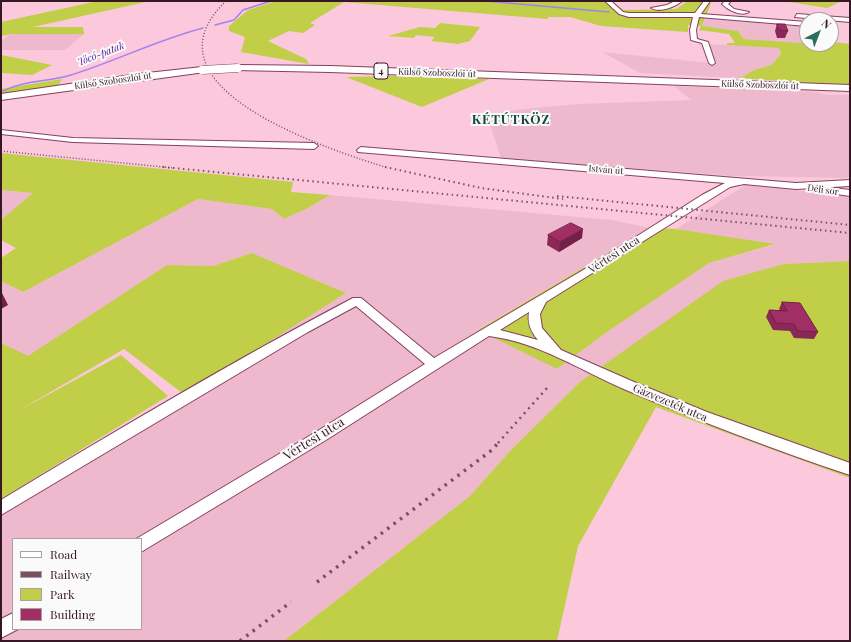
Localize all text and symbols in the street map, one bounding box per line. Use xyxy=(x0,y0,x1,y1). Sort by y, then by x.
north arrow xyxy=(799,12,839,52)
text: N xyxy=(819,15,835,32)
water label: Tócó-patak xyxy=(76,40,126,68)
road number: 4 xyxy=(374,63,388,79)
street label: Külső Szoboszlói út xyxy=(398,66,476,80)
street label: Külső Szoboszlói út xyxy=(74,70,152,92)
street label: Külső Szoboszlói út xyxy=(721,78,799,92)
district label: KÉTÚTKÖZ xyxy=(472,112,550,128)
street label: István út xyxy=(588,163,624,177)
street label: Déli sor xyxy=(807,182,839,198)
street label: Vértesi utca xyxy=(586,234,642,276)
street label: Gázvezeték utca xyxy=(631,381,709,425)
street label: Vértesi utca xyxy=(281,414,347,464)
legend xyxy=(12,538,142,630)
text: Road xyxy=(50,546,77,562)
text: Railway xyxy=(50,566,92,582)
text: Park xyxy=(50,586,75,602)
text: Building xyxy=(50,606,95,622)

